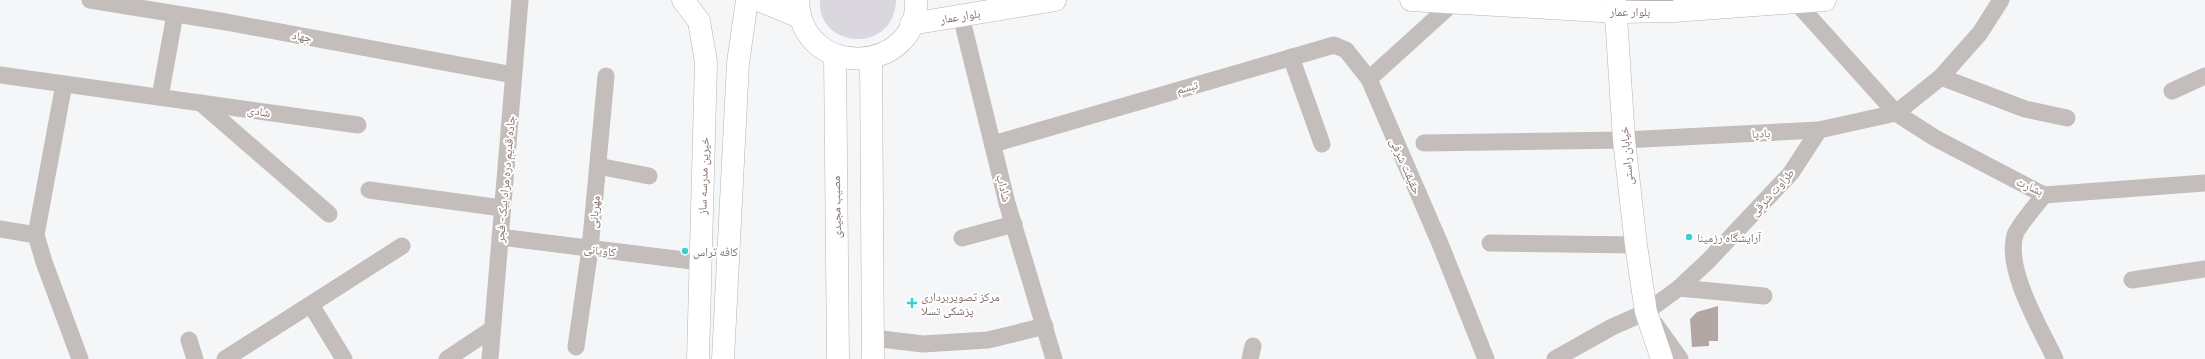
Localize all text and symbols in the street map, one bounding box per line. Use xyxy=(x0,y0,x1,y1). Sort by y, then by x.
street label: بلوار عمار xyxy=(1609,2,1650,21)
street label: بلوار عمار xyxy=(937,3,982,29)
street label: جهاد xyxy=(290,25,314,47)
street label: تبسم xyxy=(1174,75,1201,99)
street label: شادی xyxy=(246,100,272,122)
street label: جاده قدیم دره مراد بیک- فجر xyxy=(490,114,520,244)
street label: بادپا xyxy=(1751,123,1771,143)
street label: خیابان راستی xyxy=(1614,125,1638,186)
street label: حقیقت شرفی xyxy=(1385,135,1427,197)
street label: خیرین مدرسه ساز xyxy=(692,136,714,216)
street label: طراوت شرقی xyxy=(1745,164,1799,220)
street label: شاداب xyxy=(991,172,1017,204)
street label: بشارت xyxy=(2013,172,2047,200)
street label: مصیب مجیدی xyxy=(826,176,846,238)
street label: مهربانی xyxy=(583,195,605,229)
place label: آرایشگاه رزمینا xyxy=(1697,228,1762,247)
marker: آرایشگاه رزمینا xyxy=(1684,232,1694,242)
street label: کاویانی xyxy=(583,239,617,261)
place label: کافه تراس xyxy=(693,242,738,261)
marker: کافه تراس xyxy=(680,246,690,256)
place label: مرکز تصویربرداری پزشکی تسلا xyxy=(921,287,1000,320)
marker: مرکز تصویربرداری پزشکی تسلا xyxy=(906,297,918,309)

